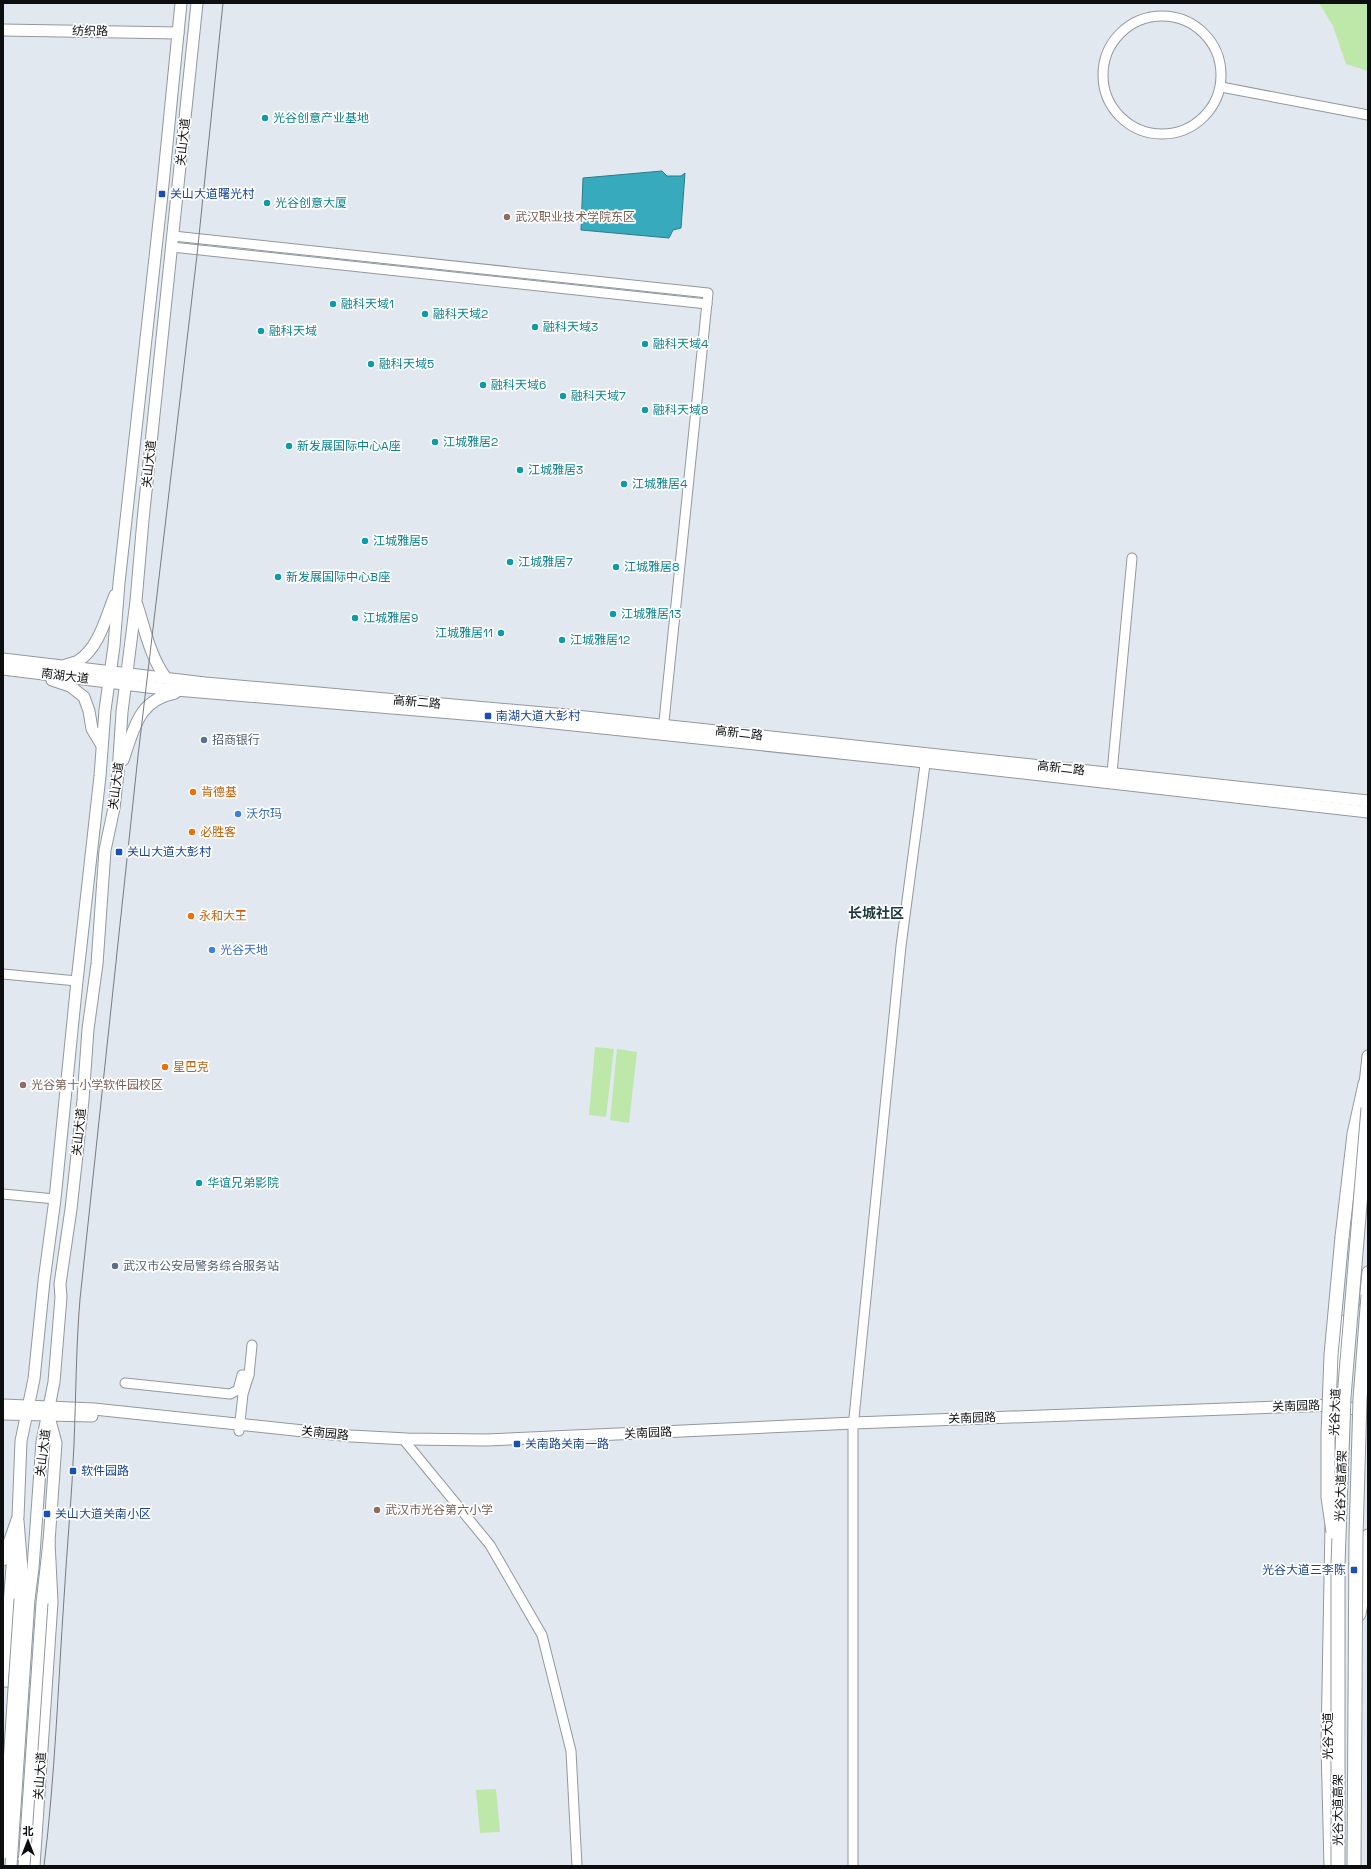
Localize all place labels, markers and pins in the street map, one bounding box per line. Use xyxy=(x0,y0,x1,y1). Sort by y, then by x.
place label: 光谷创意产业基地 xyxy=(273,110,369,126)
marker: 光谷创意产业基地 xyxy=(260,113,270,123)
place label: 关山大道曙光村 xyxy=(170,186,255,202)
marker: 关山大道曙光村 xyxy=(157,189,167,199)
place label: 光谷创意大厦 xyxy=(275,195,347,211)
marker: 光谷创意大厦 xyxy=(262,198,272,208)
place label: 武汉职业技术学院东区 xyxy=(515,209,635,225)
marker: 武汉职业技术学院东区 xyxy=(502,212,512,222)
place label: 融科天域1 xyxy=(341,296,394,312)
marker: 融科天域1 xyxy=(328,299,338,309)
place label: 融科天域2 xyxy=(433,306,488,322)
marker: 融科天域2 xyxy=(420,309,430,319)
place label: 融科天域3 xyxy=(543,319,598,335)
marker: 融科天域3 xyxy=(530,322,540,332)
place label: 融科天域 xyxy=(269,323,317,339)
marker: 融科天域 xyxy=(256,326,266,336)
place label: 融科天域4 xyxy=(653,336,709,352)
marker: 融科天域4 xyxy=(640,339,650,349)
place label: 融科天域5 xyxy=(379,356,434,372)
marker: 融科天域5 xyxy=(366,359,376,369)
place label: 融科天域6 xyxy=(491,377,546,393)
marker: 融科天域6 xyxy=(478,380,488,390)
place label: 融科天域7 xyxy=(571,388,626,404)
marker: 融科天域7 xyxy=(558,391,568,401)
place label: 融科天域8 xyxy=(653,402,708,418)
marker: 融科天域8 xyxy=(640,405,650,415)
place label: 江城雅居2 xyxy=(443,434,498,450)
marker: 江城雅居2 xyxy=(430,437,440,447)
place label: 新发展国际中心A座 xyxy=(297,438,401,454)
marker: 新发展国际中心A座 xyxy=(284,441,294,451)
place label: 江城雅居3 xyxy=(528,462,583,478)
marker: 江城雅居3 xyxy=(515,465,525,475)
place label: 江城雅居4 xyxy=(632,476,688,492)
marker: 江城雅居4 xyxy=(619,479,629,489)
place label: 江城雅居5 xyxy=(373,533,428,549)
marker: 江城雅居5 xyxy=(360,536,370,546)
place label: 江城雅居7 xyxy=(518,554,573,570)
marker: 江城雅居7 xyxy=(505,557,515,567)
place label: 江城雅居8 xyxy=(624,559,679,575)
marker: 江城雅居8 xyxy=(611,562,621,572)
place label: 新发展国际中心B座 xyxy=(286,569,390,585)
marker: 新发展国际中心B座 xyxy=(273,572,283,582)
place label: 江城雅居13 xyxy=(621,606,681,622)
marker: 江城雅居13 xyxy=(608,609,618,619)
place label: 江城雅居9 xyxy=(363,610,418,626)
marker: 江城雅居9 xyxy=(350,613,360,623)
place label: 江城雅居11 xyxy=(435,625,493,641)
marker: 江城雅居11 xyxy=(496,628,506,638)
place label: 江城雅居12 xyxy=(570,632,630,648)
marker: 江城雅居12 xyxy=(557,635,567,645)
place label: 南湖大道大彭村 xyxy=(496,708,581,724)
marker: 南湖大道大彭村 xyxy=(483,711,493,721)
place label: 招商银行 xyxy=(212,732,260,748)
marker: 招商银行 xyxy=(199,735,209,745)
place label: 肯德基 xyxy=(201,784,237,800)
marker: 肯德基 xyxy=(188,787,198,797)
place label: 沃尔玛 xyxy=(246,806,282,822)
marker: 沃尔玛 xyxy=(233,809,243,819)
place label: 必胜客 xyxy=(200,824,236,840)
marker: 必胜客 xyxy=(187,827,197,837)
place label: 关山大道大彭村 xyxy=(127,844,212,860)
marker: 关山大道大彭村 xyxy=(114,847,124,857)
place label: 永和大王 xyxy=(199,908,247,924)
marker: 永和大王 xyxy=(186,911,196,921)
place label: 光谷天地 xyxy=(220,942,268,958)
marker: 光谷天地 xyxy=(207,945,217,955)
place label: 星巴克 xyxy=(173,1059,209,1075)
marker: 星巴克 xyxy=(160,1062,170,1072)
place label: 光谷第十小学软件园校区 xyxy=(31,1077,163,1093)
marker: 光谷第十小学软件园校区 xyxy=(18,1080,28,1090)
place label: 华谊兄弟影院 xyxy=(207,1175,279,1191)
marker: 华谊兄弟影院 xyxy=(194,1178,204,1188)
place label: 武汉市公安局警务综合服务站 xyxy=(123,1258,279,1274)
marker: 武汉市公安局警务综合服务站 xyxy=(110,1261,120,1271)
place label: 关南路关南一路 xyxy=(525,1436,609,1452)
marker: 关南路关南一路 xyxy=(512,1439,522,1449)
place label: 软件园路 xyxy=(81,1463,129,1479)
marker: 软件园路 xyxy=(68,1466,78,1476)
place label: 武汉市光谷第六小学 xyxy=(385,1502,493,1518)
marker: 武汉市光谷第六小学 xyxy=(372,1505,382,1515)
place label: 关山大道关南小区 xyxy=(55,1506,151,1522)
marker: 关山大道关南小区 xyxy=(42,1509,52,1519)
place label: 光谷大道三李陈 xyxy=(1262,1562,1346,1578)
marker: 光谷大道三李陈 xyxy=(1349,1565,1359,1575)

